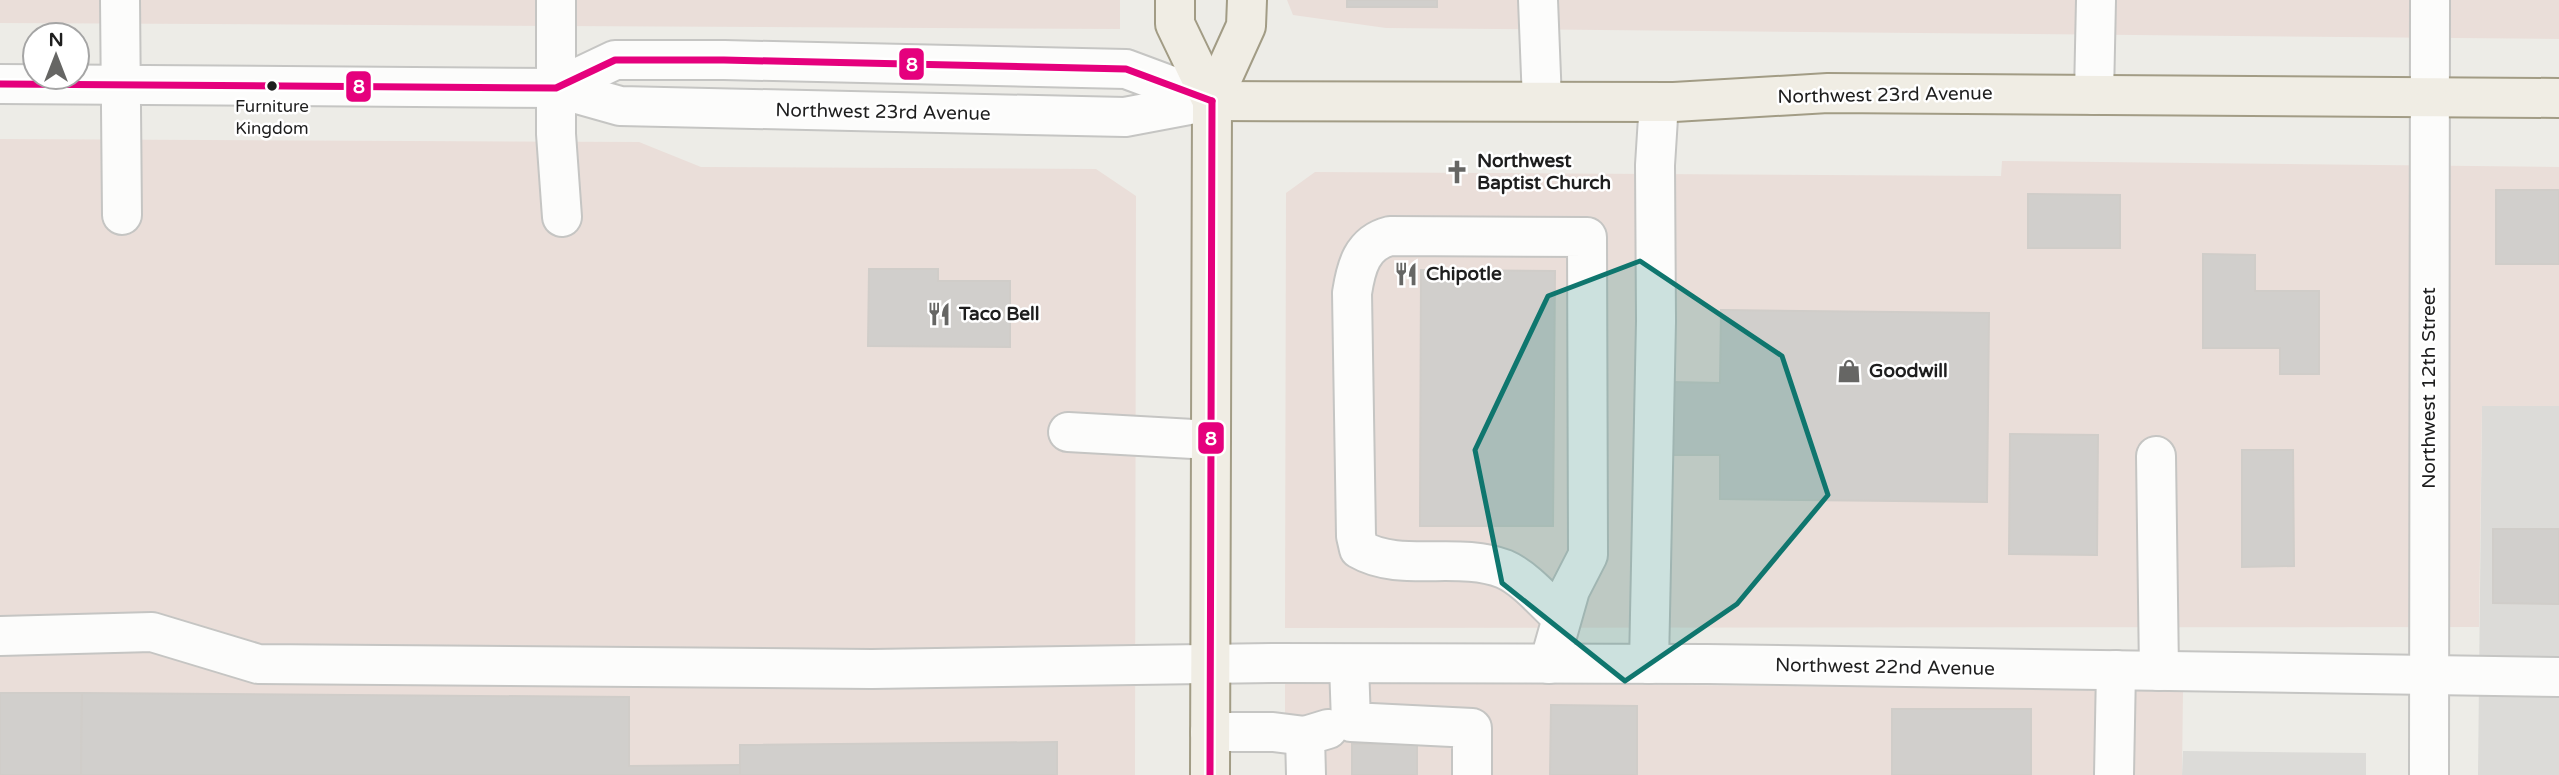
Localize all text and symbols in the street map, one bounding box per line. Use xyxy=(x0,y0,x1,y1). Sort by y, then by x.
north arrow xyxy=(21,21,91,91)
text: N xyxy=(48,29,64,51)
line badge: 8 xyxy=(898,47,925,81)
text: 8 xyxy=(906,54,918,76)
line badge: 8 xyxy=(345,70,372,103)
text: 8 xyxy=(353,76,365,98)
marker: Furniture Kingdom xyxy=(265,79,279,93)
street label: Northwest 23rd Avenue xyxy=(1777,82,1993,108)
place label: Furniture Kingdom xyxy=(235,96,309,139)
street label: Northwest 23rd Avenue xyxy=(775,99,991,125)
place label: Northwest Baptist Church xyxy=(1477,150,1611,195)
church icon: Northwest Baptist Church xyxy=(1443,158,1471,186)
restaurant icon: Chipotle xyxy=(1392,260,1420,288)
place label: Chipotle xyxy=(1426,263,1502,286)
street label: Northwest 12th Street xyxy=(2418,287,2440,489)
restaurant icon: Taco Bell xyxy=(925,300,953,328)
place label: Taco Bell xyxy=(958,303,1040,325)
shop icon: Goodwill xyxy=(1835,357,1863,385)
place label: Goodwill xyxy=(1869,360,1948,382)
line badge: 8 xyxy=(1197,421,1225,455)
text: 8 xyxy=(1205,428,1217,450)
street label: Northwest 22nd Avenue xyxy=(1775,654,1995,680)

